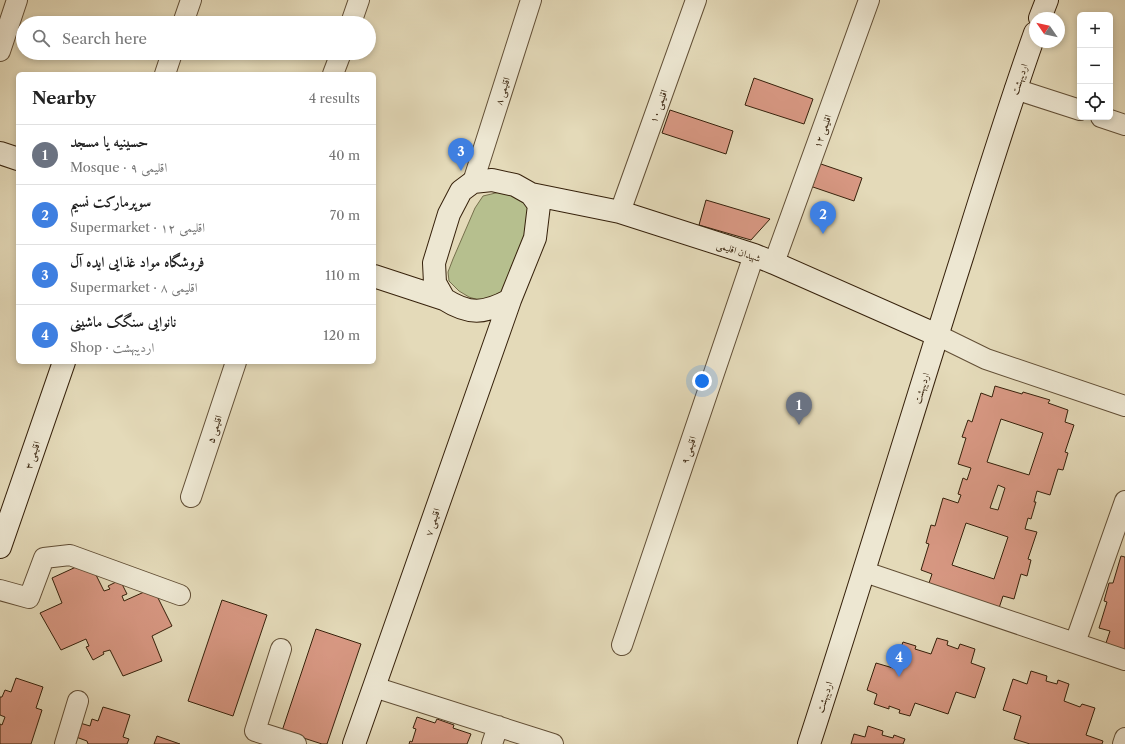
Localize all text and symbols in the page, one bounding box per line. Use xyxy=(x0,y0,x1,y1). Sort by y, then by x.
north arrow xyxy=(1029,12,1065,48)
map controls xyxy=(1077,12,1113,120)
button: + xyxy=(1077,12,1113,48)
search box xyxy=(16,16,376,60)
icon: search xyxy=(30,27,52,49)
text: Search here xyxy=(62,29,147,48)
button: − xyxy=(1077,48,1113,84)
street label: اردیبهشت xyxy=(1008,62,1031,96)
street label: اقلیمی ۸ xyxy=(492,76,513,107)
button: locate xyxy=(1077,84,1113,120)
text: Nearby xyxy=(32,88,96,108)
street label: اقلیمی ۱۰ xyxy=(646,88,670,125)
text: 4 results xyxy=(309,90,360,106)
street label: اقلیمی ۱۲ xyxy=(810,113,834,150)
text: حسینیه یا مسجد xyxy=(70,132,148,151)
pin: 3 xyxy=(448,138,474,171)
text: 1 xyxy=(42,147,48,163)
text: 40 m xyxy=(329,147,360,163)
text: Mosque · اقلیمی ۹ xyxy=(70,159,167,175)
text: سوپرمارکت نسیم xyxy=(70,192,151,211)
pin: 2 xyxy=(810,201,836,234)
text: 2 xyxy=(41,207,49,223)
text: 70 m xyxy=(330,207,360,223)
text: Supermarket · اقلیمی ۱۲ xyxy=(70,219,205,235)
street label: شهیدان اقلیمی xyxy=(715,238,763,265)
text: فروشگاه مواد غذایی ایده آل xyxy=(70,252,204,271)
text: 3 xyxy=(41,267,49,283)
text: 110 m xyxy=(325,267,360,283)
text: Supermarket · اقلیمی ۸ xyxy=(70,279,198,295)
text: نانوایی سنگک ماشینی xyxy=(70,312,176,331)
text: 4 xyxy=(41,327,49,343)
text: 120 m xyxy=(323,327,360,343)
text: Shop · اردیبهشت xyxy=(70,339,154,355)
your location xyxy=(692,371,712,391)
street label: اردیبهشت xyxy=(911,371,932,405)
pin: 1 xyxy=(786,392,812,425)
street label: اقلیمی ۵ xyxy=(204,414,225,445)
street label: اقلیمی ۹ xyxy=(678,435,699,466)
street label: اقلیمی ۳ xyxy=(22,440,43,471)
street label: اقلیمی ۷ xyxy=(422,507,443,538)
pin: 4 xyxy=(886,644,912,677)
street label: اردیبهشت xyxy=(813,680,836,714)

